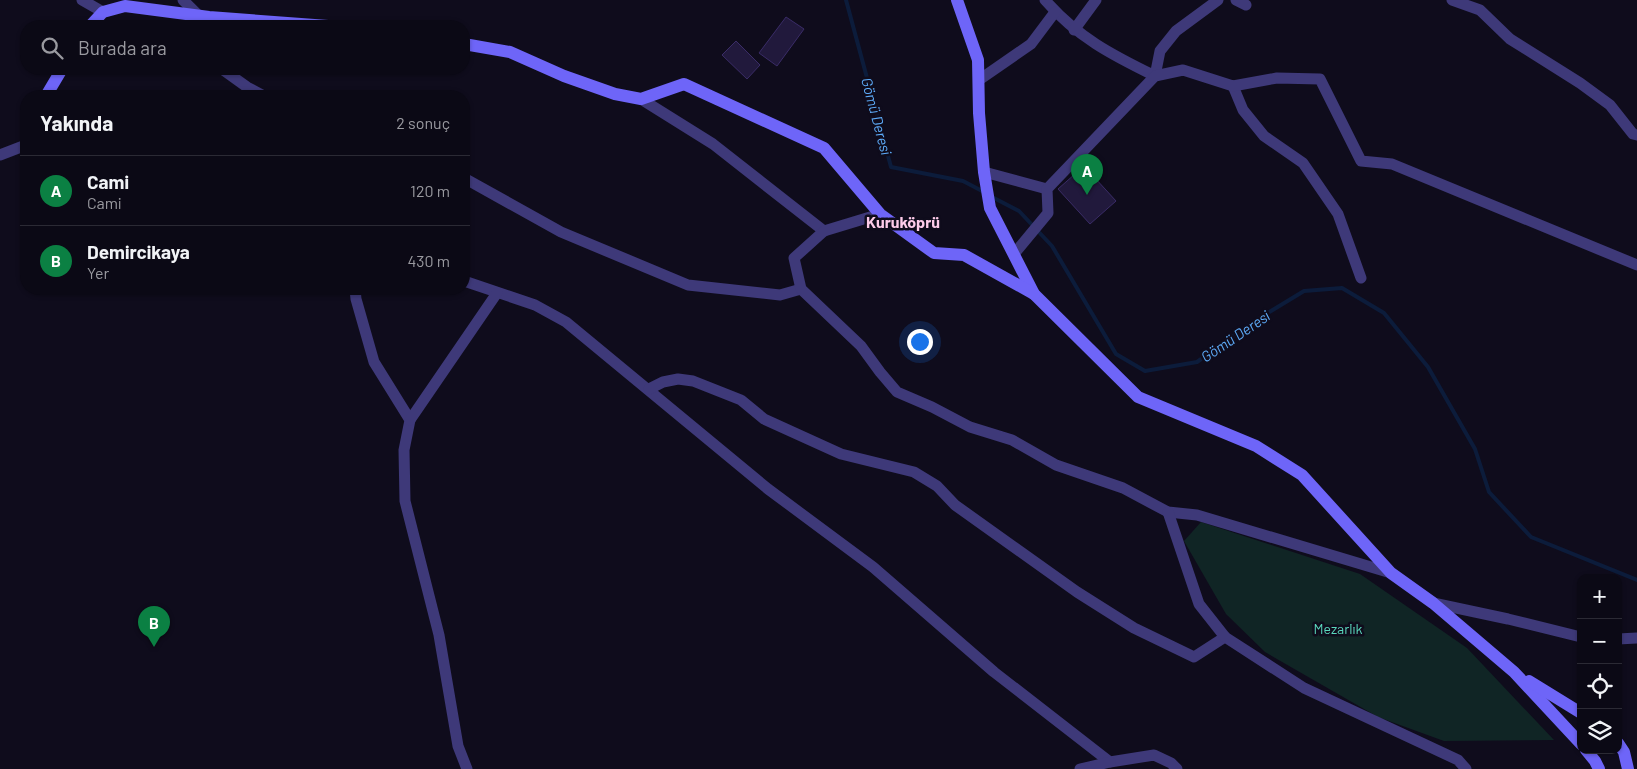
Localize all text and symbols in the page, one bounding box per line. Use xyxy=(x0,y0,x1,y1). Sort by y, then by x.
search box xyxy=(20,20,470,75)
icon: search xyxy=(38,34,66,62)
text: Burada ara xyxy=(78,36,167,59)
water label: Gömü Deresi xyxy=(858,75,896,157)
text: Yakında xyxy=(40,110,113,135)
text: 2 sonuç xyxy=(396,113,450,132)
pin: A xyxy=(1071,154,1103,195)
text: Cami xyxy=(87,170,129,193)
text: A xyxy=(51,181,61,200)
text: 120 m xyxy=(410,181,450,200)
text: Cami xyxy=(87,193,121,212)
district label: Kuruköprü xyxy=(866,212,940,231)
text: Demircikaya xyxy=(87,240,190,263)
text: B xyxy=(51,251,61,270)
text: 430 m xyxy=(407,251,450,270)
text: Yer xyxy=(87,263,109,282)
water label: Gömü Deresi xyxy=(1197,306,1274,366)
your location xyxy=(907,329,933,355)
map controls xyxy=(1577,574,1622,754)
button: + xyxy=(1577,574,1622,619)
pin: B xyxy=(138,606,170,647)
button: − xyxy=(1577,619,1622,664)
park label: Mezarlık xyxy=(1313,620,1363,637)
button: locate xyxy=(1577,664,1622,709)
button: layers xyxy=(1577,709,1622,754)

